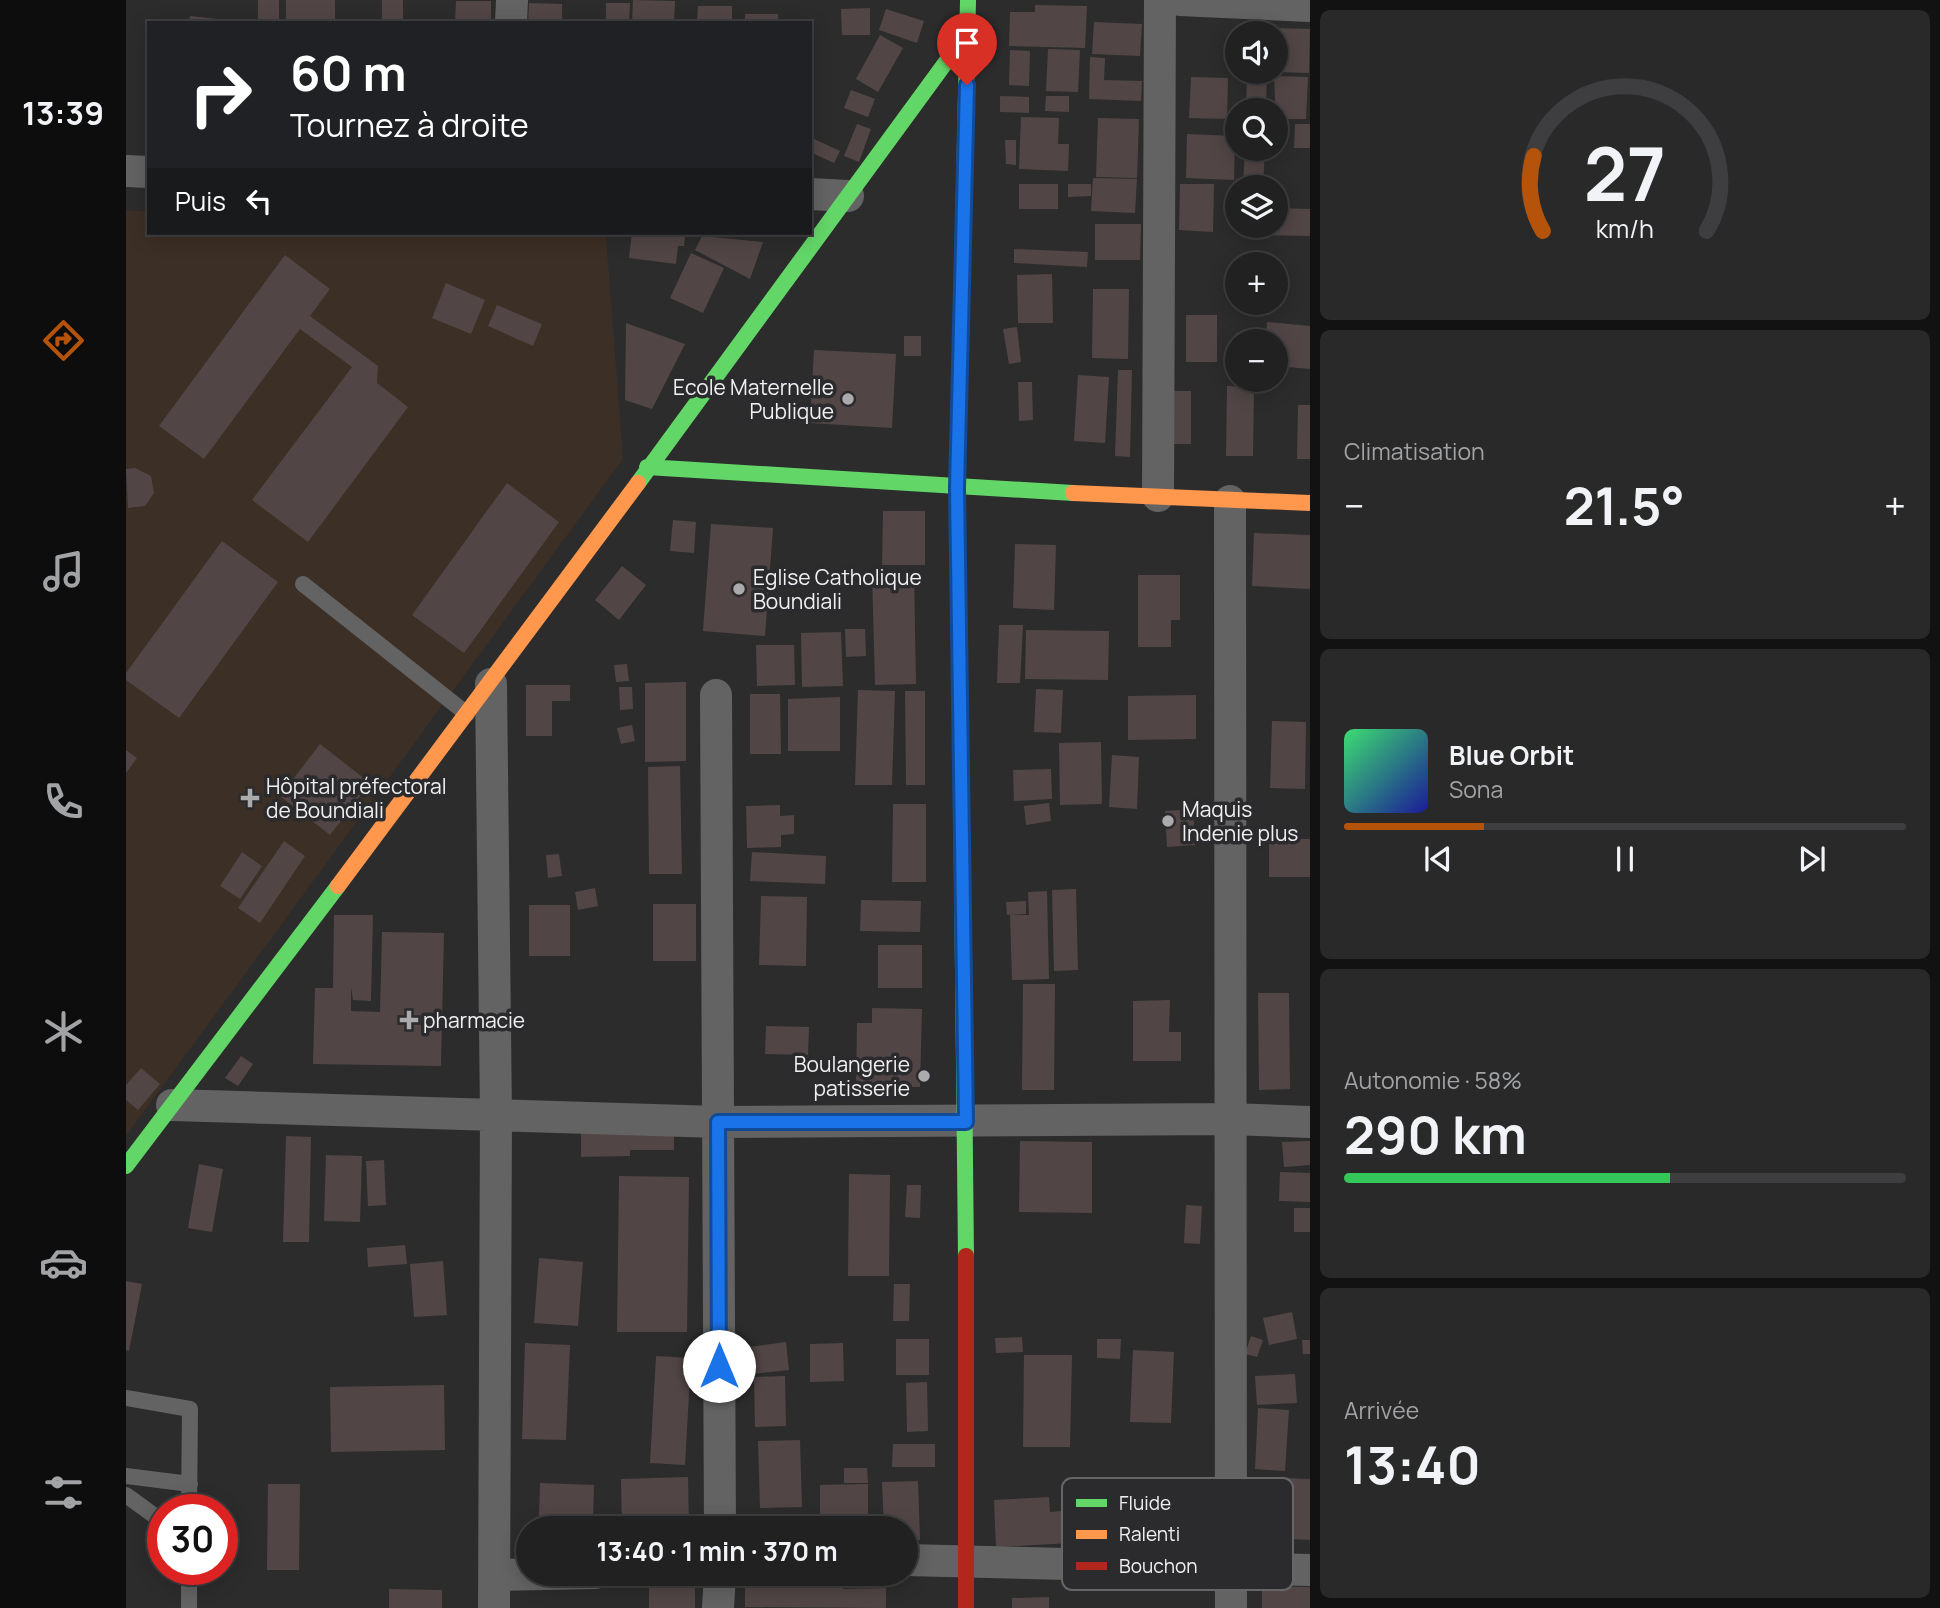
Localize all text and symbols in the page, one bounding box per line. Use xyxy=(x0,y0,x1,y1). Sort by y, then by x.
pin xyxy=(937,13,997,85)
map controls xyxy=(1225,21,1288,392)
button: sound xyxy=(1225,21,1288,84)
icon: arrive xyxy=(948,24,986,62)
text: 60 m xyxy=(290,39,407,106)
icon: right xyxy=(175,49,266,140)
text: 13:39 xyxy=(22,91,104,135)
button: search xyxy=(1225,98,1288,161)
text: Tournez à droite xyxy=(290,103,529,147)
text: 27 xyxy=(1584,123,1666,223)
button: layers xyxy=(1225,175,1288,238)
icon: left xyxy=(240,182,278,220)
text: Puis xyxy=(175,183,226,219)
text: km/h xyxy=(1596,211,1654,246)
button: + xyxy=(1225,252,1288,315)
icon: directions xyxy=(39,316,88,365)
button: − xyxy=(1225,329,1288,392)
place label: Ecole Maternelle Publique xyxy=(673,373,834,425)
marker: Ecole Maternelle Publique xyxy=(840,391,856,407)
text: Climatisation xyxy=(1344,435,1485,467)
text: 21.5° xyxy=(1564,470,1685,541)
text: − xyxy=(1344,479,1365,531)
text: + xyxy=(1884,479,1906,531)
icon: music xyxy=(39,547,88,596)
place label: Eglise Catholique Boundiali xyxy=(753,563,922,615)
marker: Eglise Catholique Boundiali xyxy=(731,581,747,597)
text: Blue Orbit xyxy=(1449,737,1574,773)
place label: Hôpital préfectoral de Boundiali xyxy=(266,772,447,824)
text: Sona xyxy=(1449,773,1503,805)
icon: phone xyxy=(39,777,88,826)
marker: Hôpital préfectoral de Boundiali xyxy=(240,788,260,808)
place label: Maquis Indenie plus xyxy=(1182,795,1298,847)
marker: Maquis Indenie plus xyxy=(1160,813,1176,829)
icon: previous xyxy=(1419,840,1457,878)
icon: pause xyxy=(1606,840,1644,878)
icon: next xyxy=(1793,840,1831,878)
place label: pharmacie xyxy=(423,1006,525,1034)
icon: climate xyxy=(39,1007,88,1056)
marker: pharmacie xyxy=(401,1012,417,1028)
place label: Boulangerie patisserie xyxy=(794,1050,910,1102)
text: Autonomie · 58% xyxy=(1344,1064,1522,1096)
marker: Boulangerie patisserie xyxy=(916,1068,932,1084)
text: 290 km xyxy=(1344,1099,1527,1170)
icon: car xyxy=(39,1238,88,1287)
position arrow xyxy=(682,1329,756,1403)
text: Arrivée xyxy=(1344,1394,1419,1426)
text: 13:40 xyxy=(1344,1429,1481,1500)
icon: filters xyxy=(39,1468,88,1517)
legend xyxy=(1062,1478,1293,1590)
text: Fluide xyxy=(1119,1490,1171,1516)
speed limit sign: 30 xyxy=(147,1494,238,1585)
text: Ralenti xyxy=(1119,1521,1180,1547)
text: 13:40 · 1 min · 370 m xyxy=(596,1533,838,1569)
text: Bouchon xyxy=(1119,1553,1198,1579)

